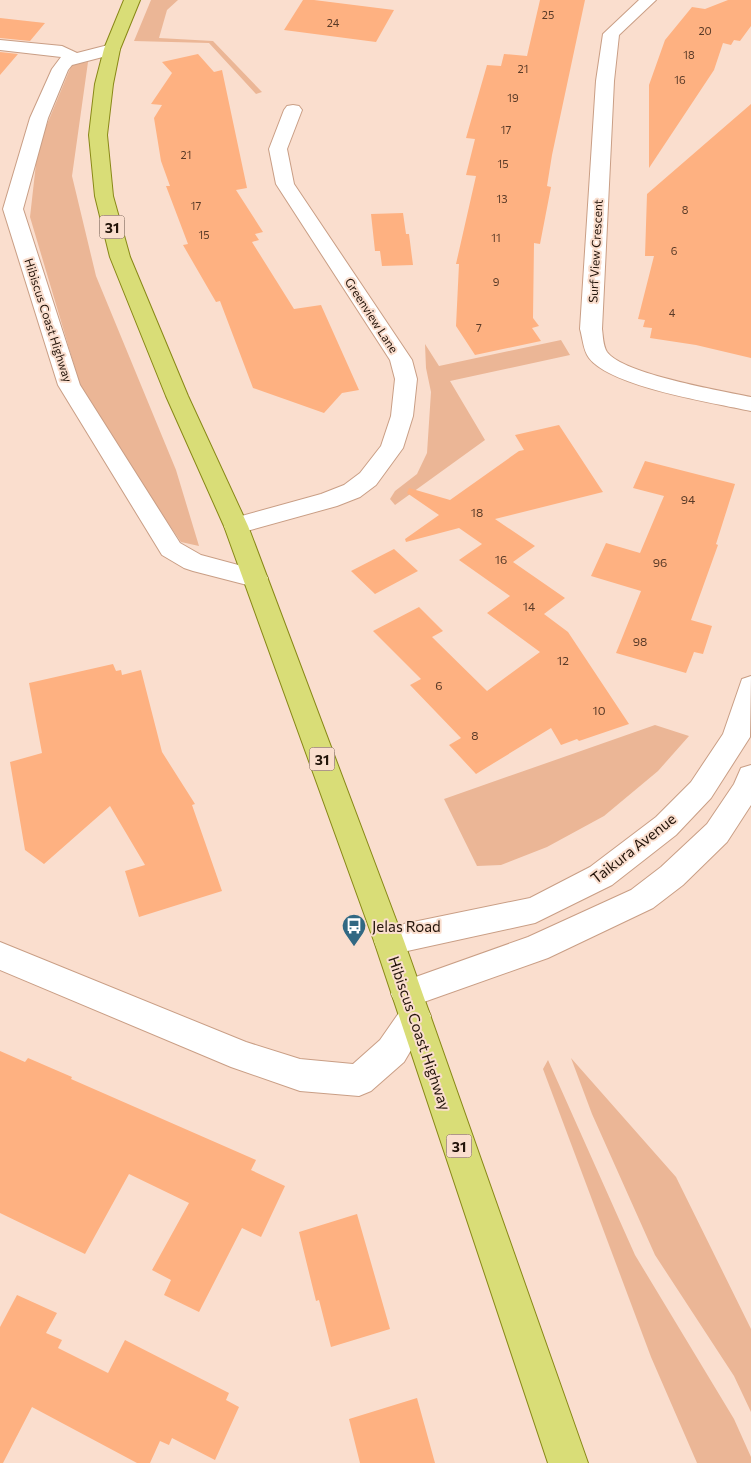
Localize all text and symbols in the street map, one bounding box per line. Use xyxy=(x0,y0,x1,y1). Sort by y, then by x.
house number: 25 xyxy=(542,8,554,21)
house number: 24 xyxy=(327,16,340,29)
house number: 20 xyxy=(698,24,712,37)
house number: 18 xyxy=(683,48,695,61)
house number: 21 xyxy=(518,62,528,75)
house number: 16 xyxy=(674,73,686,86)
house number: 19 xyxy=(507,91,519,104)
house number: 17 xyxy=(501,123,511,136)
house number: 21 xyxy=(181,148,191,161)
house number: 15 xyxy=(497,157,509,170)
house number: 13 xyxy=(497,192,507,205)
house number: 17 xyxy=(191,199,201,212)
street label: Surf View Crescent xyxy=(585,199,605,303)
house number: 8 xyxy=(682,203,689,216)
road number: 31 xyxy=(100,216,124,238)
house number: 15 xyxy=(198,228,210,241)
house number: 11 xyxy=(491,231,501,244)
house number: 6 xyxy=(671,244,678,257)
street label: Hibiscus Coast Highway xyxy=(22,256,76,384)
street label: Greenview Lane xyxy=(343,275,401,355)
house number: 9 xyxy=(493,275,500,288)
house number: 4 xyxy=(669,306,676,319)
house number: 7 xyxy=(476,321,482,334)
house number: 94 xyxy=(681,492,695,506)
house number: 18 xyxy=(471,505,483,519)
house number: 16 xyxy=(495,552,507,566)
house number: 96 xyxy=(653,555,667,569)
house number: 14 xyxy=(523,599,535,613)
house number: 98 xyxy=(633,634,647,648)
house number: 12 xyxy=(557,653,569,667)
house number: 6 xyxy=(435,678,443,692)
house number: 10 xyxy=(593,703,606,717)
house number: 8 xyxy=(471,728,479,742)
road number: 31 xyxy=(310,748,334,771)
street label: Taikura Avenue xyxy=(587,809,679,887)
bus stop icon: Jelas Road xyxy=(341,913,367,947)
place label: Jelas Road xyxy=(372,917,441,935)
street label: Hibiscus Coast Highway xyxy=(385,953,455,1113)
road number: 31 xyxy=(446,1134,472,1158)

